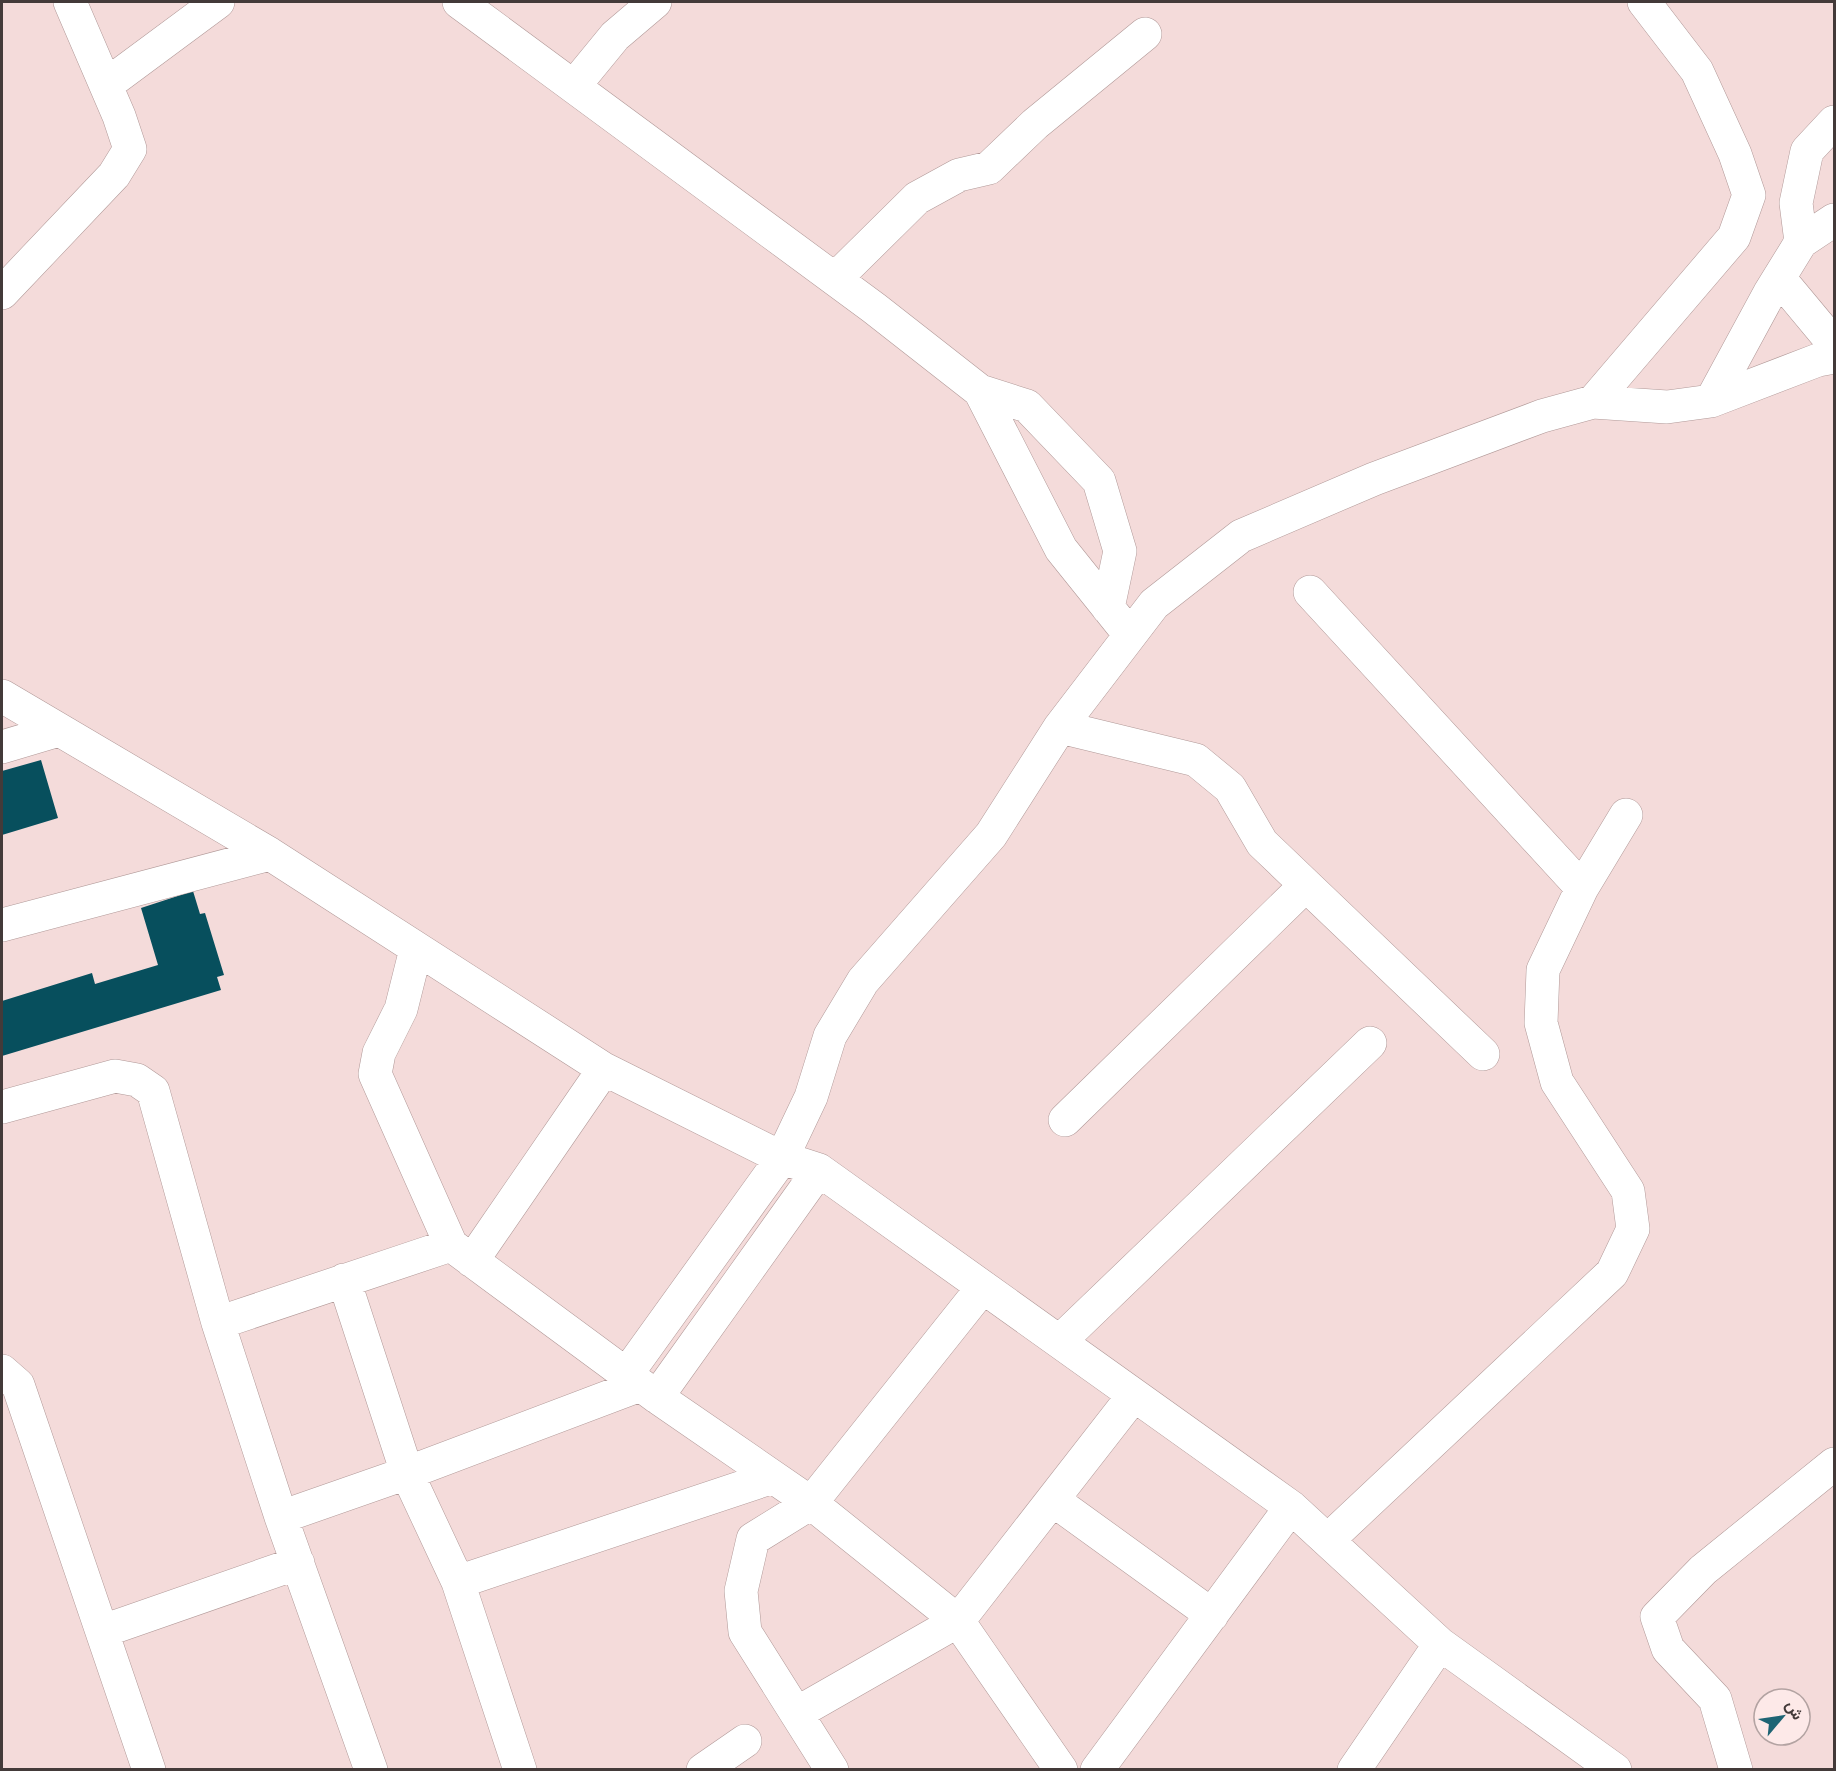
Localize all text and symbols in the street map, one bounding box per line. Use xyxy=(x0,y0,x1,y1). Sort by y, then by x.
north arrow xyxy=(1752,1687,1812,1747)
text: ش xyxy=(1782,1697,1808,1723)

